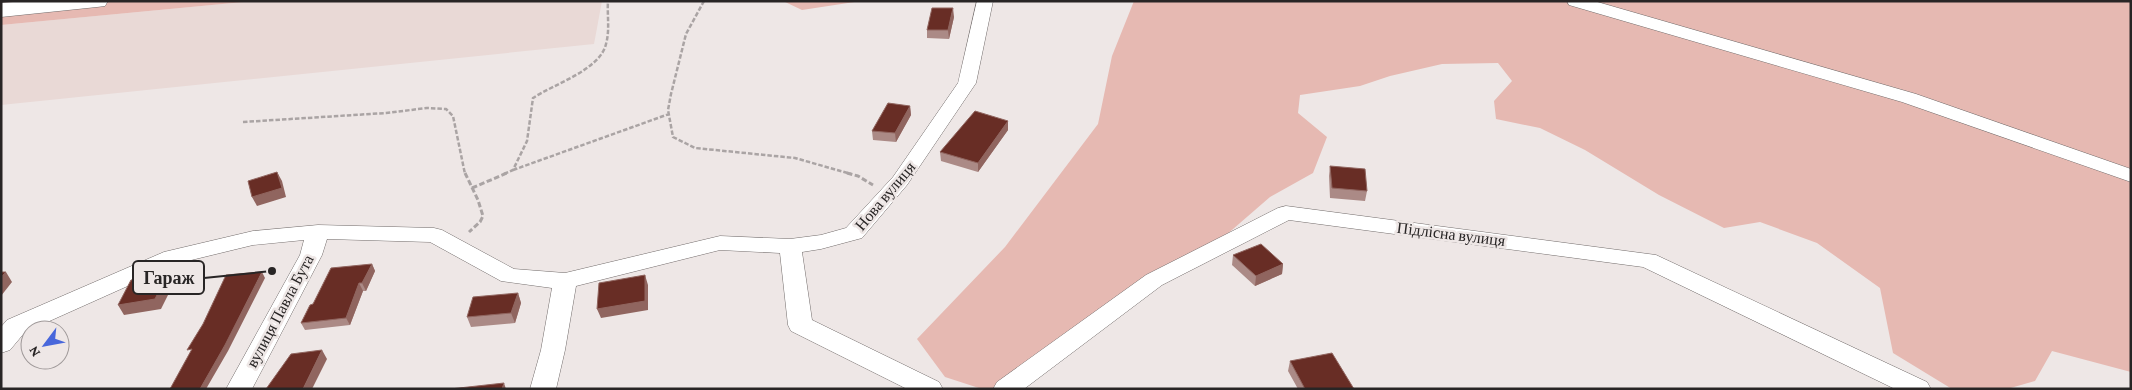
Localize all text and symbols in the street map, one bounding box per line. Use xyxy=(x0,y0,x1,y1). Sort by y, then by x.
street label: Нова вулиця xyxy=(852,158,920,234)
street label: Підлісна вулиця xyxy=(1396,219,1507,250)
street label: вулиця Павла Бута xyxy=(243,252,318,371)
callout: Гараж xyxy=(133,261,204,294)
text: Гараж xyxy=(144,268,195,288)
north arrow xyxy=(20,320,70,370)
text: N xyxy=(24,343,43,360)

